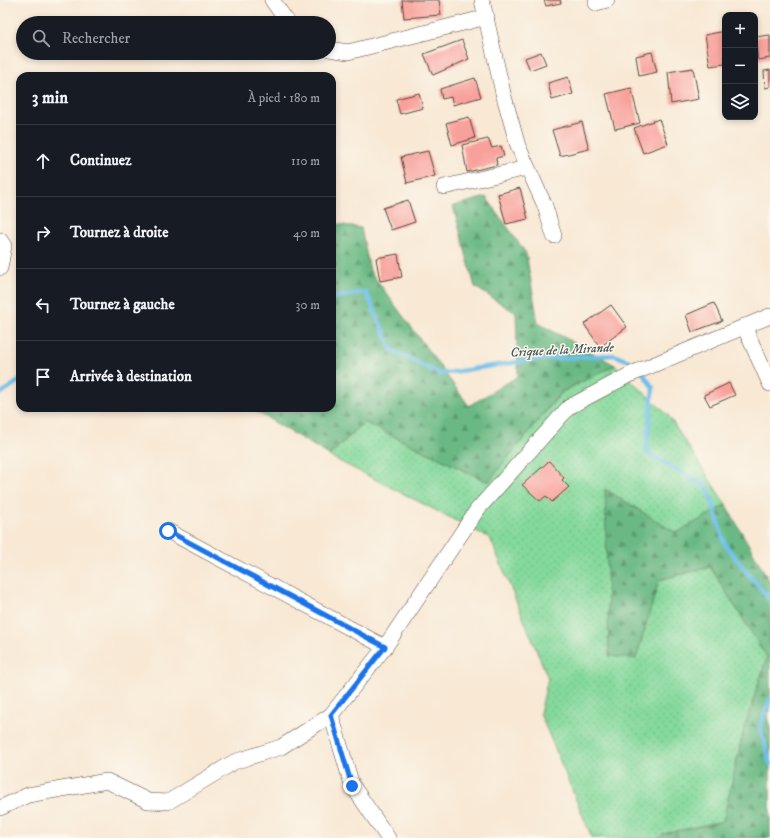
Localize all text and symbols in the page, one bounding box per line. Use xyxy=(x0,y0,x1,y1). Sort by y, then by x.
map controls xyxy=(722,12,758,120)
button: + xyxy=(722,12,758,48)
search box xyxy=(16,16,336,60)
icon: search xyxy=(30,27,52,49)
text: Rechercher xyxy=(62,29,130,48)
button: − xyxy=(722,48,758,84)
button: layers xyxy=(722,84,758,120)
text: 3 min xyxy=(32,87,68,109)
text: À pied · 180 m xyxy=(248,90,320,106)
icon: ahead xyxy=(32,150,54,172)
text: Continuez xyxy=(70,151,131,170)
text: 110 m xyxy=(291,153,320,169)
icon: right xyxy=(32,222,54,244)
text: Tournez à droite xyxy=(70,223,168,242)
text: 40 m xyxy=(293,225,320,241)
icon: left xyxy=(32,294,54,316)
text: Tournez à gauche xyxy=(70,295,175,314)
text: 30 m xyxy=(296,297,320,313)
water label: Crique de la Mirande xyxy=(510,339,615,361)
icon: arrive xyxy=(32,366,54,388)
text: Arrivée à destination xyxy=(70,367,192,386)
route start xyxy=(159,522,177,540)
route end xyxy=(343,777,361,795)

